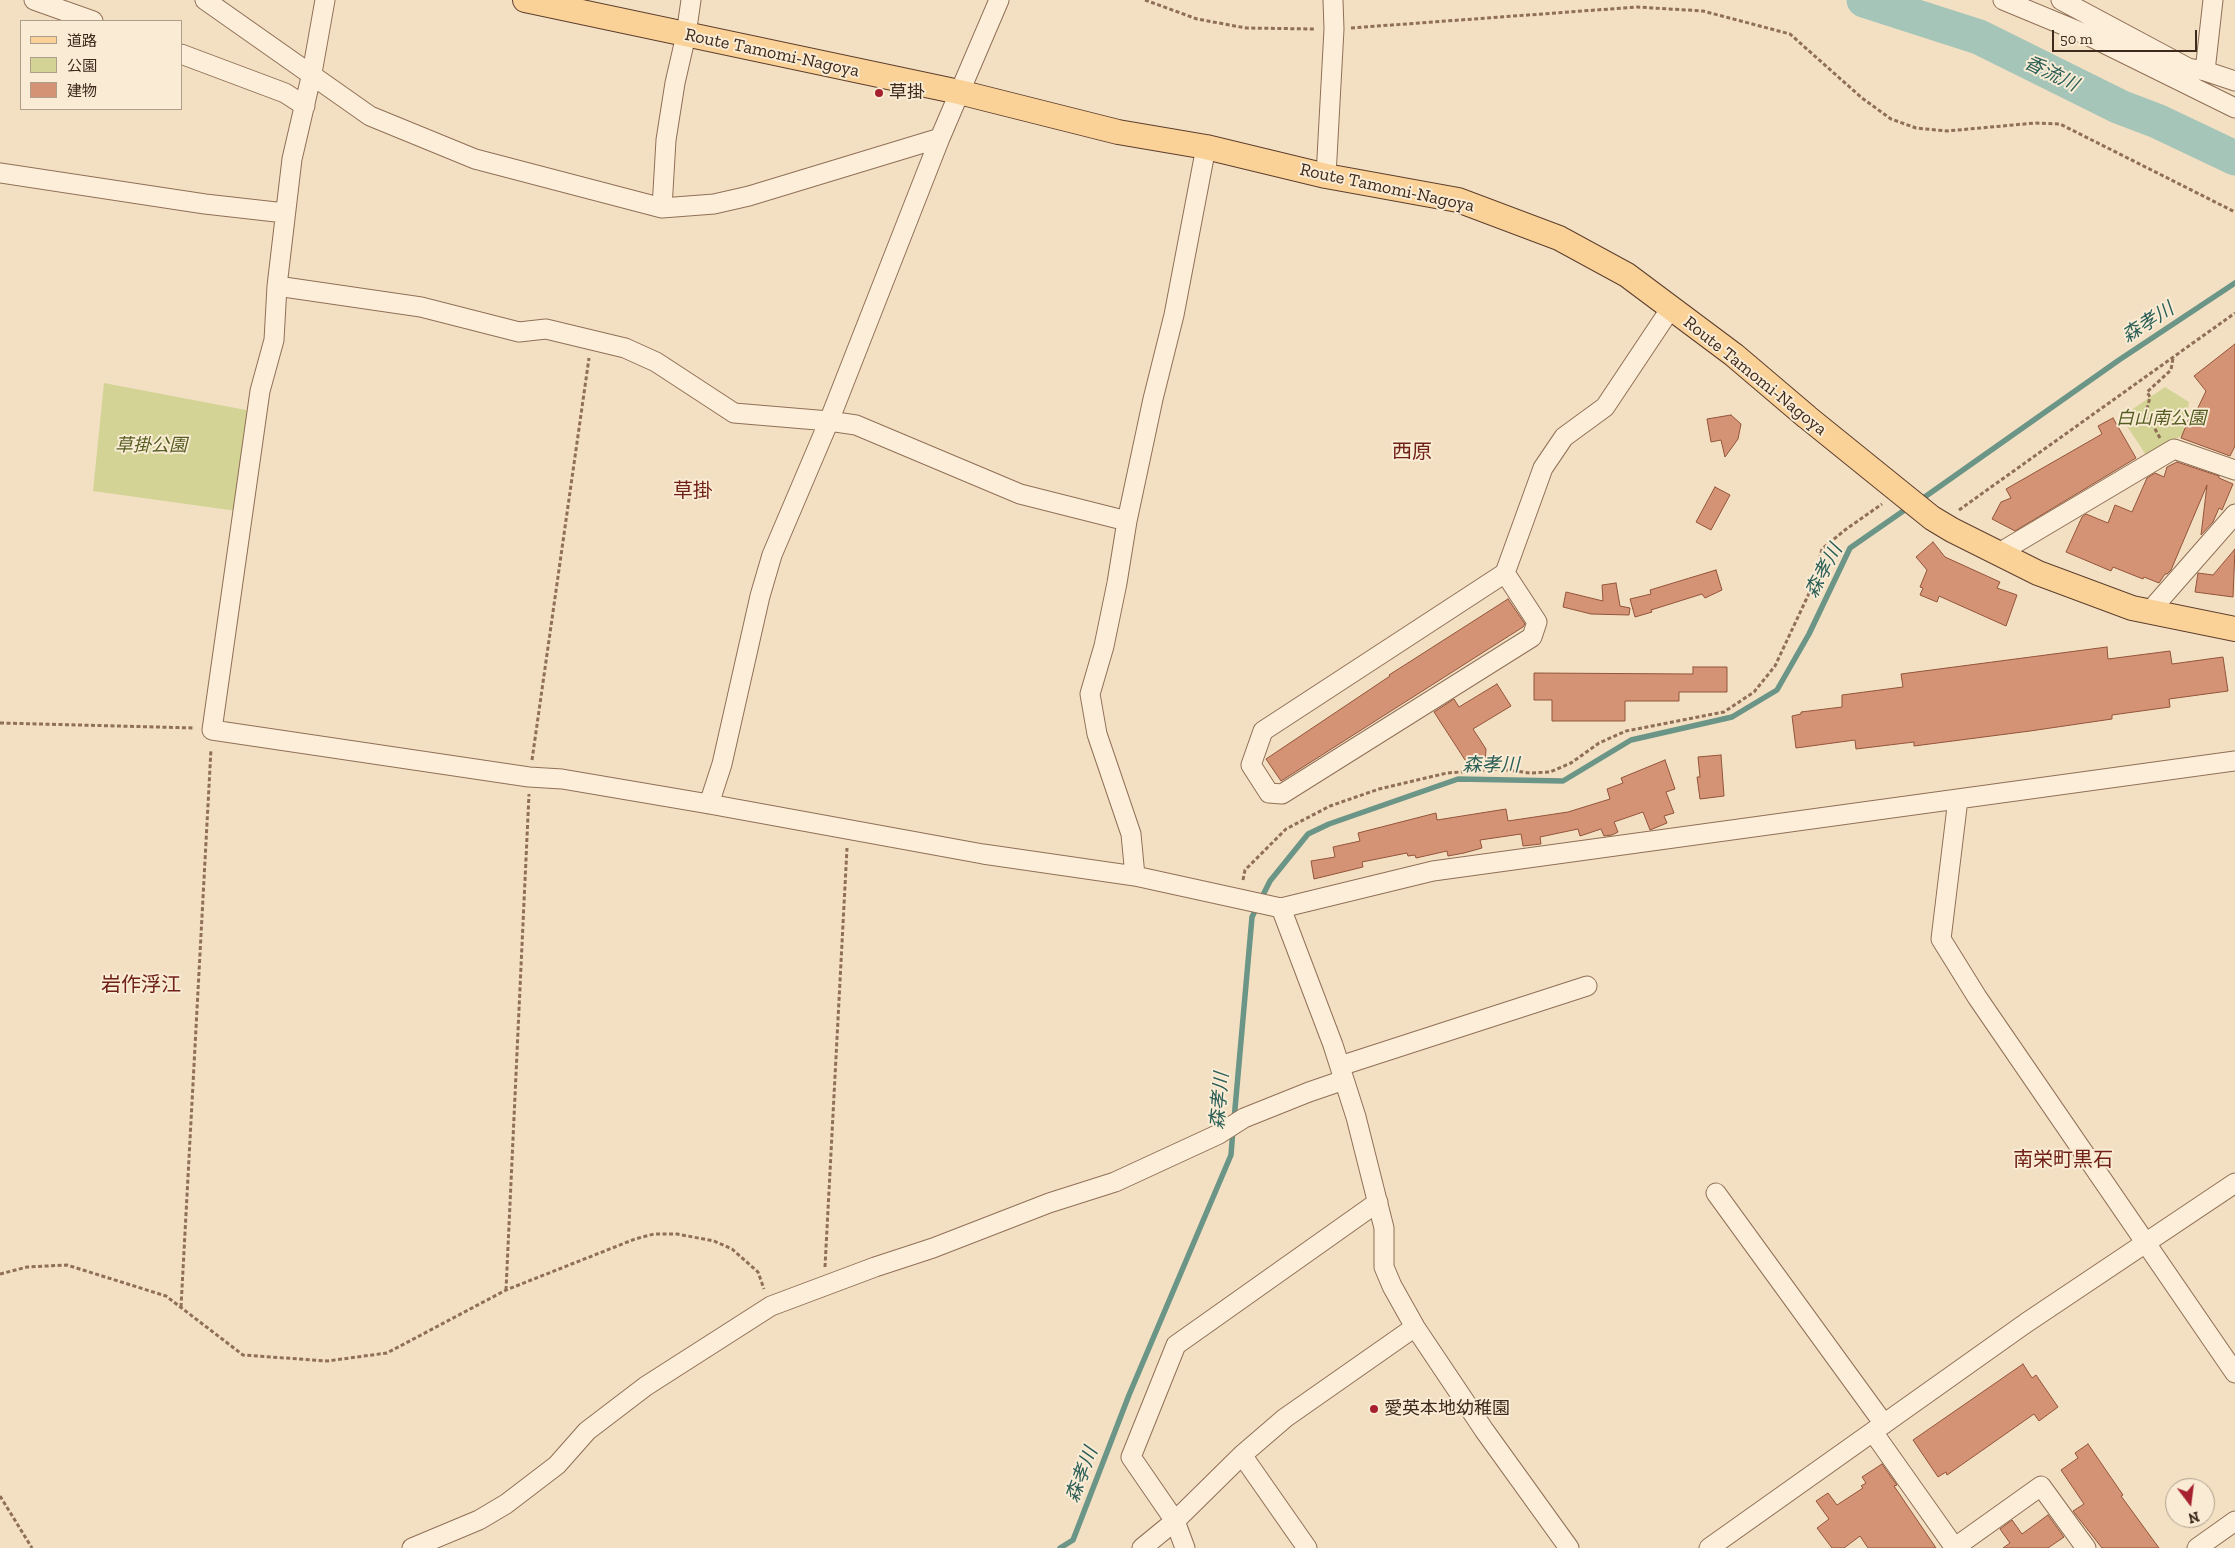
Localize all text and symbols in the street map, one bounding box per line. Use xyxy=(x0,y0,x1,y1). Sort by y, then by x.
legend xyxy=(20,20,182,110)
scale bar xyxy=(2055,20,2200,52)
street label: Route Tamomi-Nagoya xyxy=(683,24,861,82)
text: 50 m xyxy=(2060,30,2093,48)
text: 道路 xyxy=(67,32,97,50)
water label: 香流川 xyxy=(2020,51,2082,97)
text: 公園 xyxy=(67,57,97,75)
text: 建物 xyxy=(67,82,97,100)
place label: 草掛 xyxy=(889,82,925,104)
marker: 草掛 xyxy=(873,87,885,99)
street label: Route Tamomi-Nagoya xyxy=(1298,159,1476,217)
water label: 森孝川 xyxy=(2118,298,2178,348)
street label: Route Tamomi-Nagoya xyxy=(1679,312,1831,440)
park label: 白山南公園 xyxy=(2116,408,2206,430)
park label: 草掛公園 xyxy=(115,435,187,457)
district label: 西原 xyxy=(1392,440,1432,464)
district label: 草掛 xyxy=(673,479,713,503)
water label: 森孝川 xyxy=(1801,540,1847,602)
water label: 森孝川 xyxy=(1463,755,1519,777)
district label: 岩作浮江 xyxy=(101,973,181,997)
water label: 森孝川 xyxy=(1206,1072,1234,1130)
district label: 南栄町黒石 xyxy=(2013,1148,2113,1172)
place label: 愛英本地幼稚園 xyxy=(1384,1398,1510,1420)
marker: 愛英本地幼稚園 xyxy=(1368,1403,1380,1415)
water label: 森孝川 xyxy=(1061,1444,1103,1506)
north arrow xyxy=(2165,1478,2215,1528)
text: N xyxy=(2186,1507,2201,1527)

